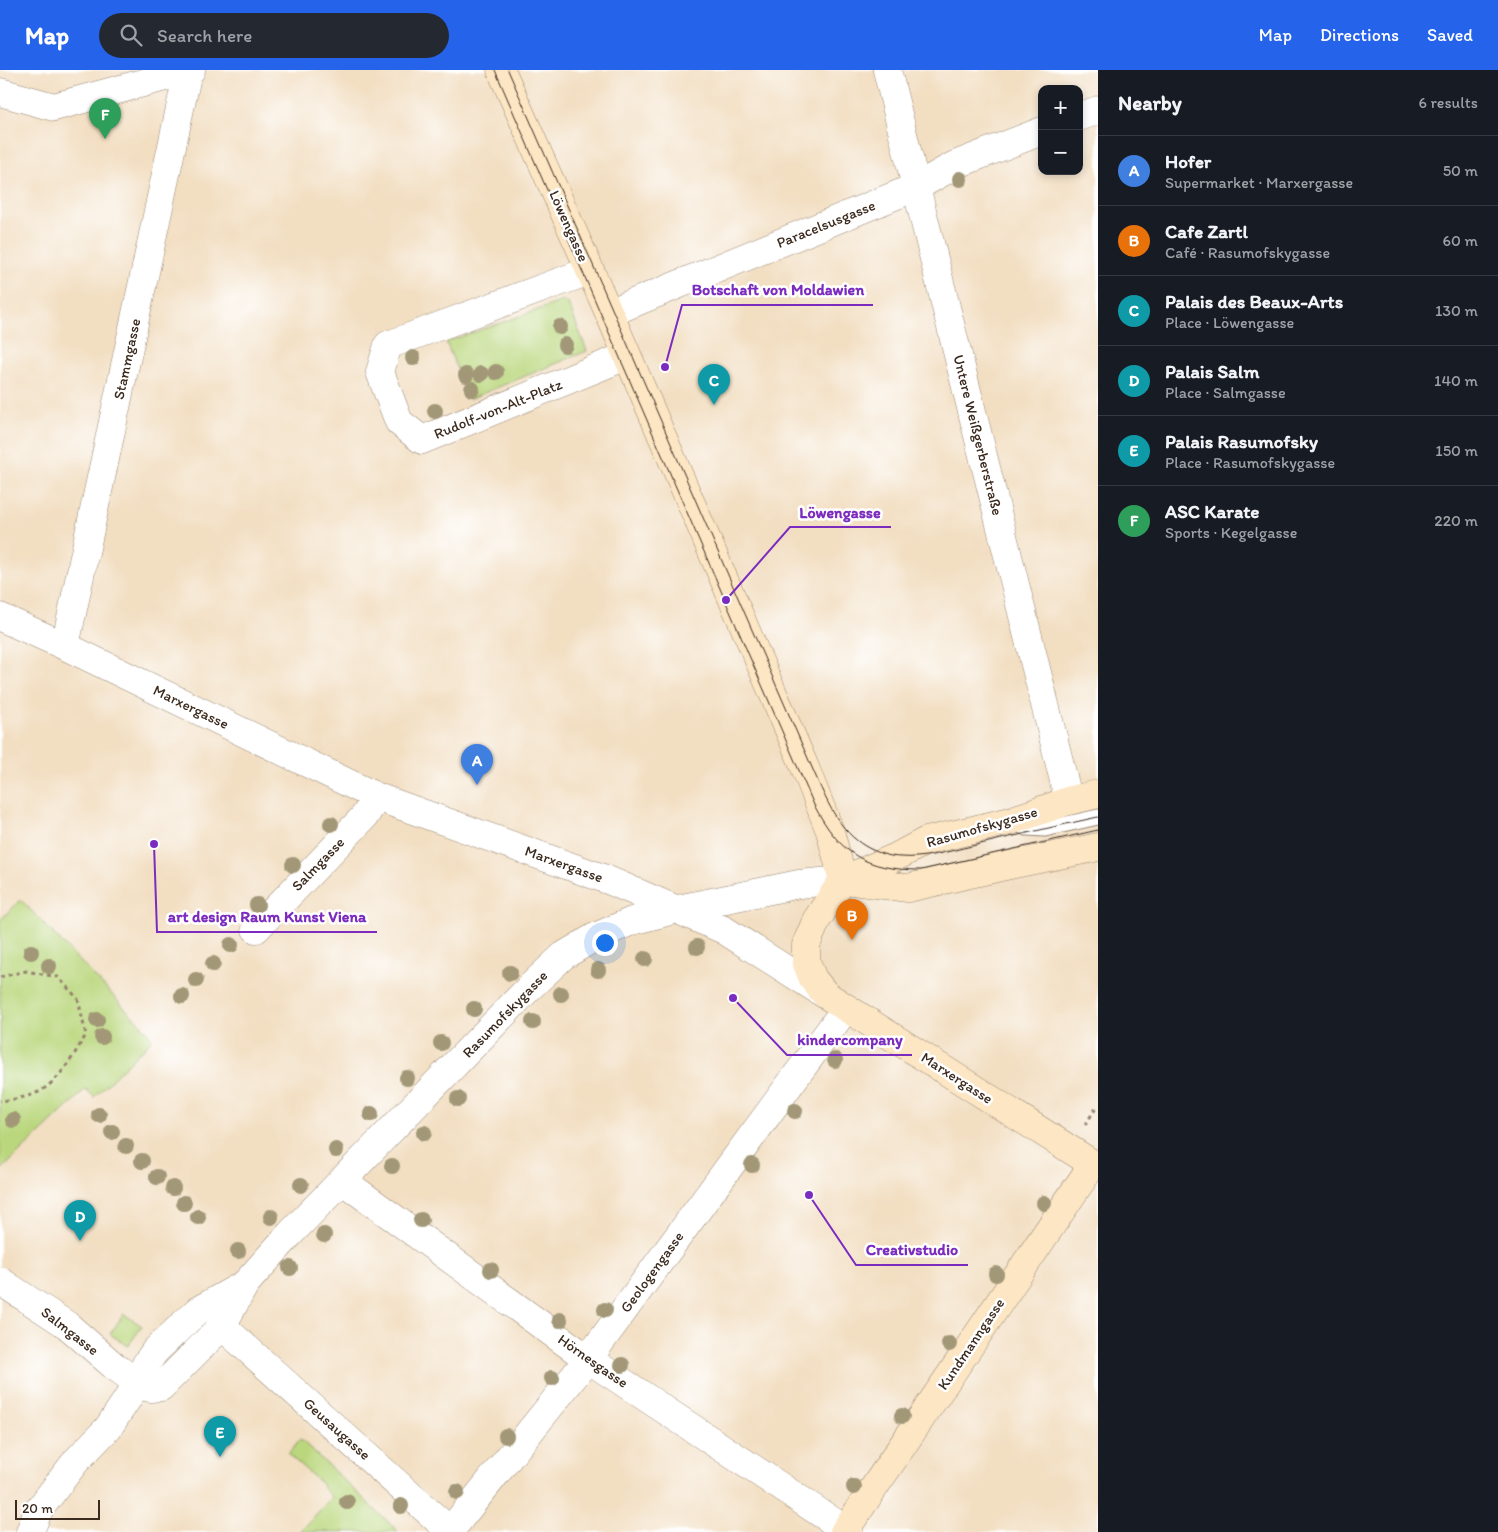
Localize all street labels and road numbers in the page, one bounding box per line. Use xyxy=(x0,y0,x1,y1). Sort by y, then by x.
street label: Löwengasse xyxy=(545,187,593,265)
street label: Paracelsusgasse xyxy=(774,196,878,252)
street label: Stammgasse xyxy=(110,317,144,401)
street label: Untere Weißgerberstraße xyxy=(949,353,1007,517)
street label: Rudolf-von-Alt-Platz xyxy=(431,375,565,443)
street label: Marxergasse xyxy=(150,681,232,733)
street label: Rasumofskygasse xyxy=(924,803,1040,851)
street label: Salmgasse xyxy=(288,833,348,895)
street label: Marxergasse xyxy=(522,842,606,886)
street label: Rasumofskygasse xyxy=(459,967,551,1061)
street label: Marxergasse xyxy=(918,1048,996,1108)
street label: Geologengasse xyxy=(617,1228,687,1316)
street label: Kundmanngasse xyxy=(934,1295,1008,1393)
street label: Salmgasse xyxy=(38,1303,102,1359)
street label: Hörnesgasse xyxy=(554,1330,632,1392)
street label: Geusaugasse xyxy=(300,1394,374,1464)

